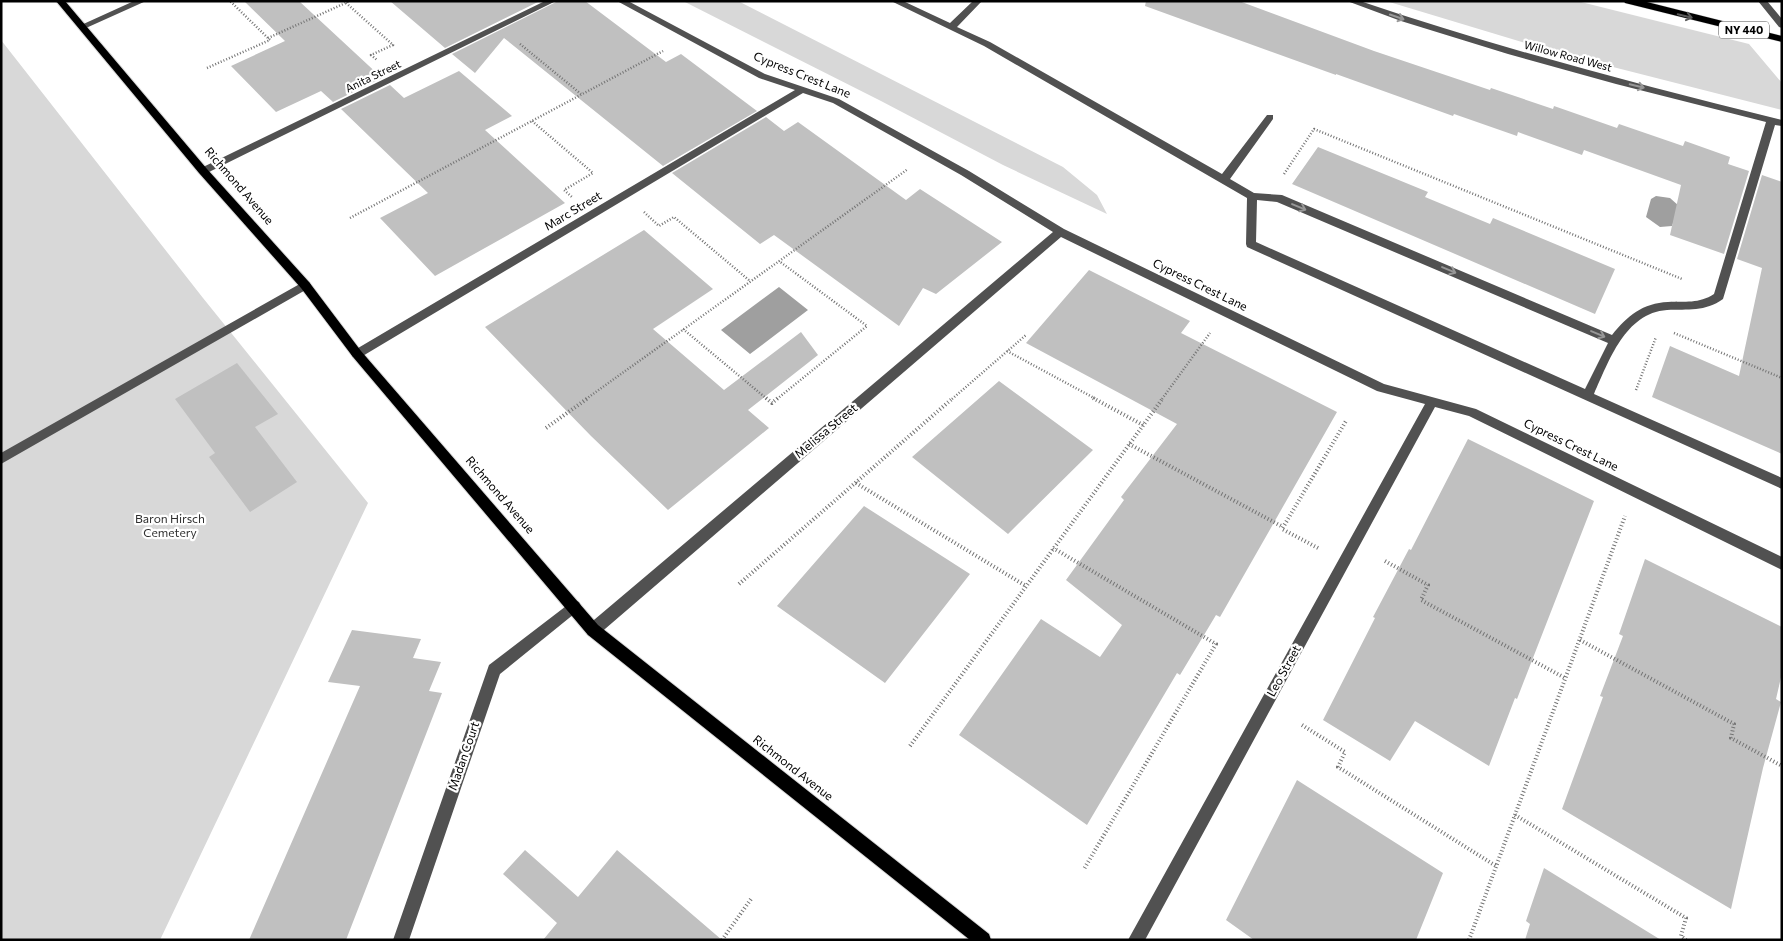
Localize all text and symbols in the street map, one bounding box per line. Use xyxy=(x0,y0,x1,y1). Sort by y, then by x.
one-way arrow xyxy=(1677,11,1693,21)
one-way arrow xyxy=(1389,13,1404,22)
road number: NY 440 xyxy=(1719,22,1769,38)
street label: Willow Road West xyxy=(1523,38,1614,74)
street label: Cypress Crest Lane xyxy=(752,48,853,100)
street label: Anita Street xyxy=(343,56,403,95)
one-way arrow xyxy=(1629,82,1645,91)
street label: Richmond Avenue xyxy=(202,144,277,227)
street label: Marc Street xyxy=(541,188,604,233)
one-way arrow xyxy=(1291,202,1306,212)
street label: Cypress Crest Lane xyxy=(1151,255,1250,313)
one-way arrow xyxy=(1441,267,1456,276)
one-way arrow xyxy=(1590,330,1605,339)
street label: Melissa Street xyxy=(791,400,860,460)
street label: Cypress Crest Lane xyxy=(1522,415,1621,473)
street label: Richmond Avenue xyxy=(463,453,538,536)
park label: Baron Hirsch Cemetery xyxy=(135,511,205,539)
street label: Leo Street xyxy=(1263,642,1303,699)
street label: Madan Court xyxy=(445,719,481,792)
street label: Richmond Avenue xyxy=(751,732,836,803)

